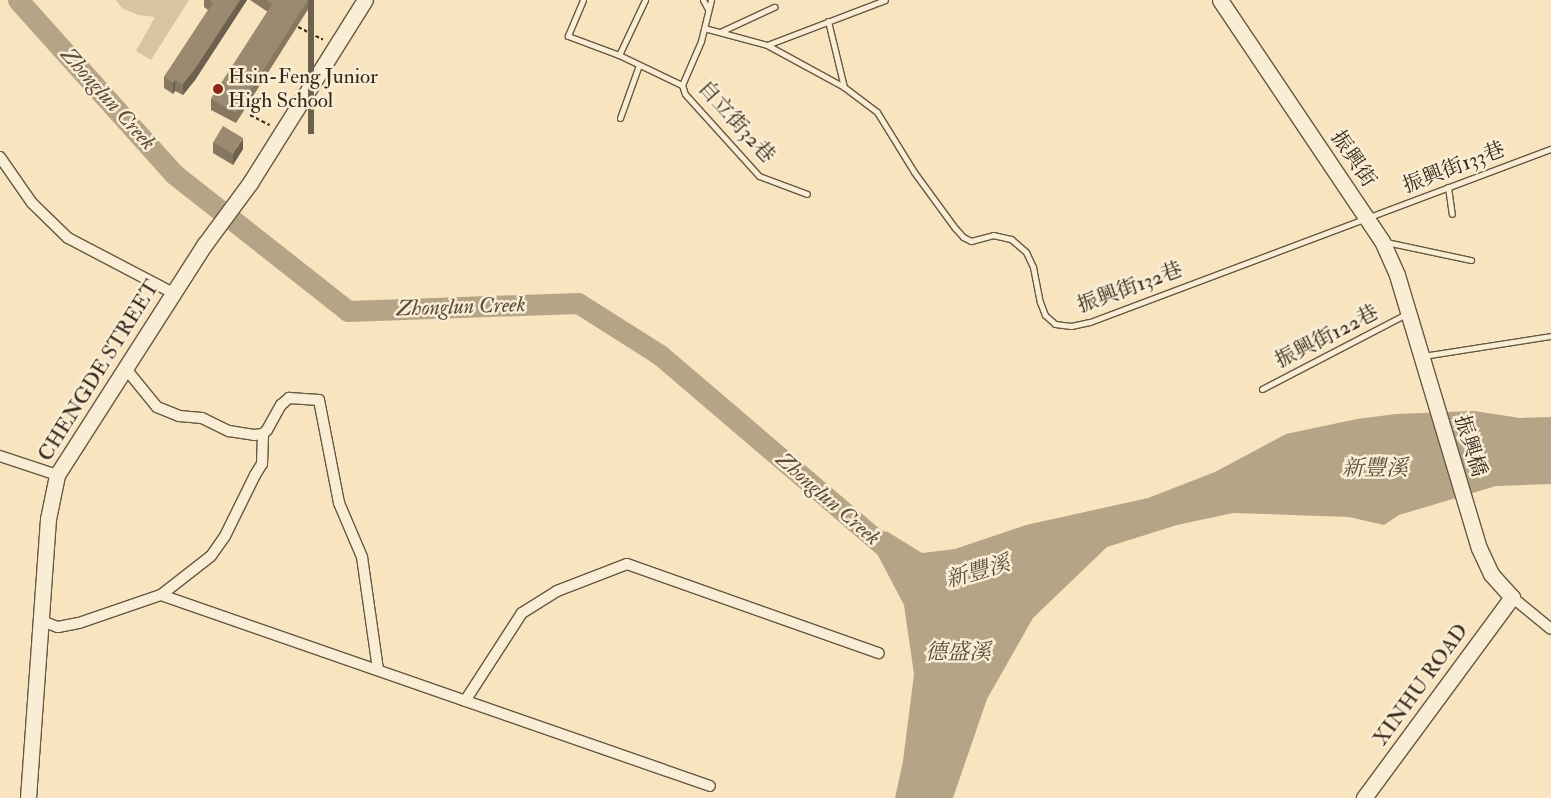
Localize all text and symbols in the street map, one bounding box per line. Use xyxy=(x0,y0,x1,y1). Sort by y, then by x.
water label: Zhonglun Creek xyxy=(55,42,161,156)
place label: Hsin-Feng Junior High School xyxy=(228,64,378,114)
street label: 自立街32巷 xyxy=(692,75,780,169)
marker: Hsin-Feng Junior High School xyxy=(212,83,224,95)
street label: 振興街 xyxy=(1325,126,1381,192)
street label: 振興街133巷 xyxy=(1399,137,1509,199)
street label: 振興街132巷 xyxy=(1074,257,1186,319)
street label: CHENGDE STREET xyxy=(33,276,165,466)
water label: Zhonglun Creek xyxy=(396,292,526,322)
street label: 振興街122巷 xyxy=(1271,300,1383,374)
street label: 振興橋 xyxy=(1449,412,1491,480)
water label: Zhonglun Creek xyxy=(771,447,885,551)
water label: 新豐溪 xyxy=(1342,456,1408,482)
water label: 新豐溪 xyxy=(943,550,1013,594)
street label: XINHU ROAD xyxy=(1368,619,1474,751)
water label: 德盛溪 xyxy=(925,640,991,666)

